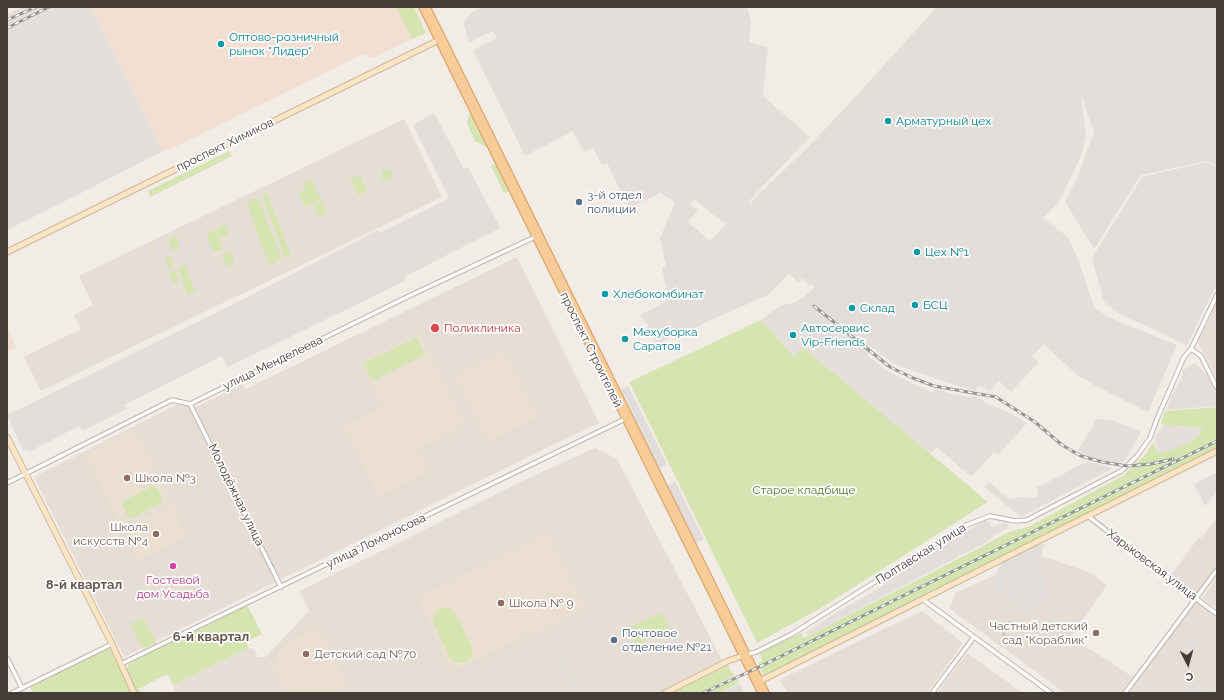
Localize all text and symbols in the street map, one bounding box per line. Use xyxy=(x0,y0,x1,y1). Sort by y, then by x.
place label: Оптово-розничный рынок "Лидер" xyxy=(229,30,339,58)
marker: Оптово-розничный рынок "Лидер" xyxy=(216,39,226,49)
place label: Арматурный цех xyxy=(896,114,991,128)
street label: проспект Химиков xyxy=(174,115,276,175)
marker: Арматурный цех xyxy=(883,116,893,126)
place label: 3-й отдел полиции xyxy=(587,188,642,216)
marker: 3-й отдел полиции xyxy=(574,197,584,207)
place label: Цех №1 xyxy=(925,245,969,259)
marker: Цех №1 xyxy=(912,247,922,257)
place label: Хлебокомбинат xyxy=(613,287,704,301)
marker: Хлебокомбинат xyxy=(600,289,610,299)
street label: проспект Строителей xyxy=(557,290,625,410)
place label: БСЦ xyxy=(923,298,948,312)
marker: БСЦ xyxy=(910,300,920,310)
place label: Склад xyxy=(860,301,895,315)
marker: Склад xyxy=(847,303,857,313)
place label: Поликлиника xyxy=(444,321,521,335)
place label: Автосервис Vip-Friends xyxy=(801,321,869,349)
marker: Поликлиника xyxy=(429,322,441,334)
place label: Мехуборка Саратов xyxy=(633,325,698,353)
marker: Автосервис Vip-Friends xyxy=(788,330,798,340)
street label: улица Менделеева xyxy=(221,333,325,393)
marker: Мехуборка Саратов xyxy=(620,334,630,344)
street label: Молодёжная улица xyxy=(205,442,267,548)
place label: Школа №3 xyxy=(135,471,196,485)
marker: Школа №3 xyxy=(122,473,132,483)
park label: Старое кладбище xyxy=(752,483,856,497)
street label: улица Ломоносова xyxy=(324,511,428,571)
place label: Школа искусств №4 xyxy=(73,520,148,548)
street label: Полтавская улица xyxy=(873,520,969,588)
street label: Харьковская улица xyxy=(1104,526,1200,604)
marker: Школа искусств №4 xyxy=(151,529,161,539)
marker: Гостевой дом Усадьба xyxy=(168,561,178,571)
place label: Гостевой дом Усадьба xyxy=(137,573,209,601)
district label: 8-й квартал xyxy=(46,577,122,593)
place label: Школа № 9 xyxy=(509,596,574,610)
marker: Школа № 9 xyxy=(496,598,506,608)
place label: Частный детский сад "Кораблик" xyxy=(989,619,1088,647)
place label: Почтовое отделение №21 xyxy=(622,626,711,654)
marker: Частный детский сад "Кораблик" xyxy=(1091,628,1101,638)
district label: 6-й квартал xyxy=(173,629,249,645)
marker: Почтовое отделение №21 xyxy=(609,635,619,645)
north arrow xyxy=(1168,644,1208,684)
place label: Детский сад №70 xyxy=(314,647,416,661)
marker: Детский сад №70 xyxy=(301,649,311,659)
text: С xyxy=(1185,670,1194,683)

